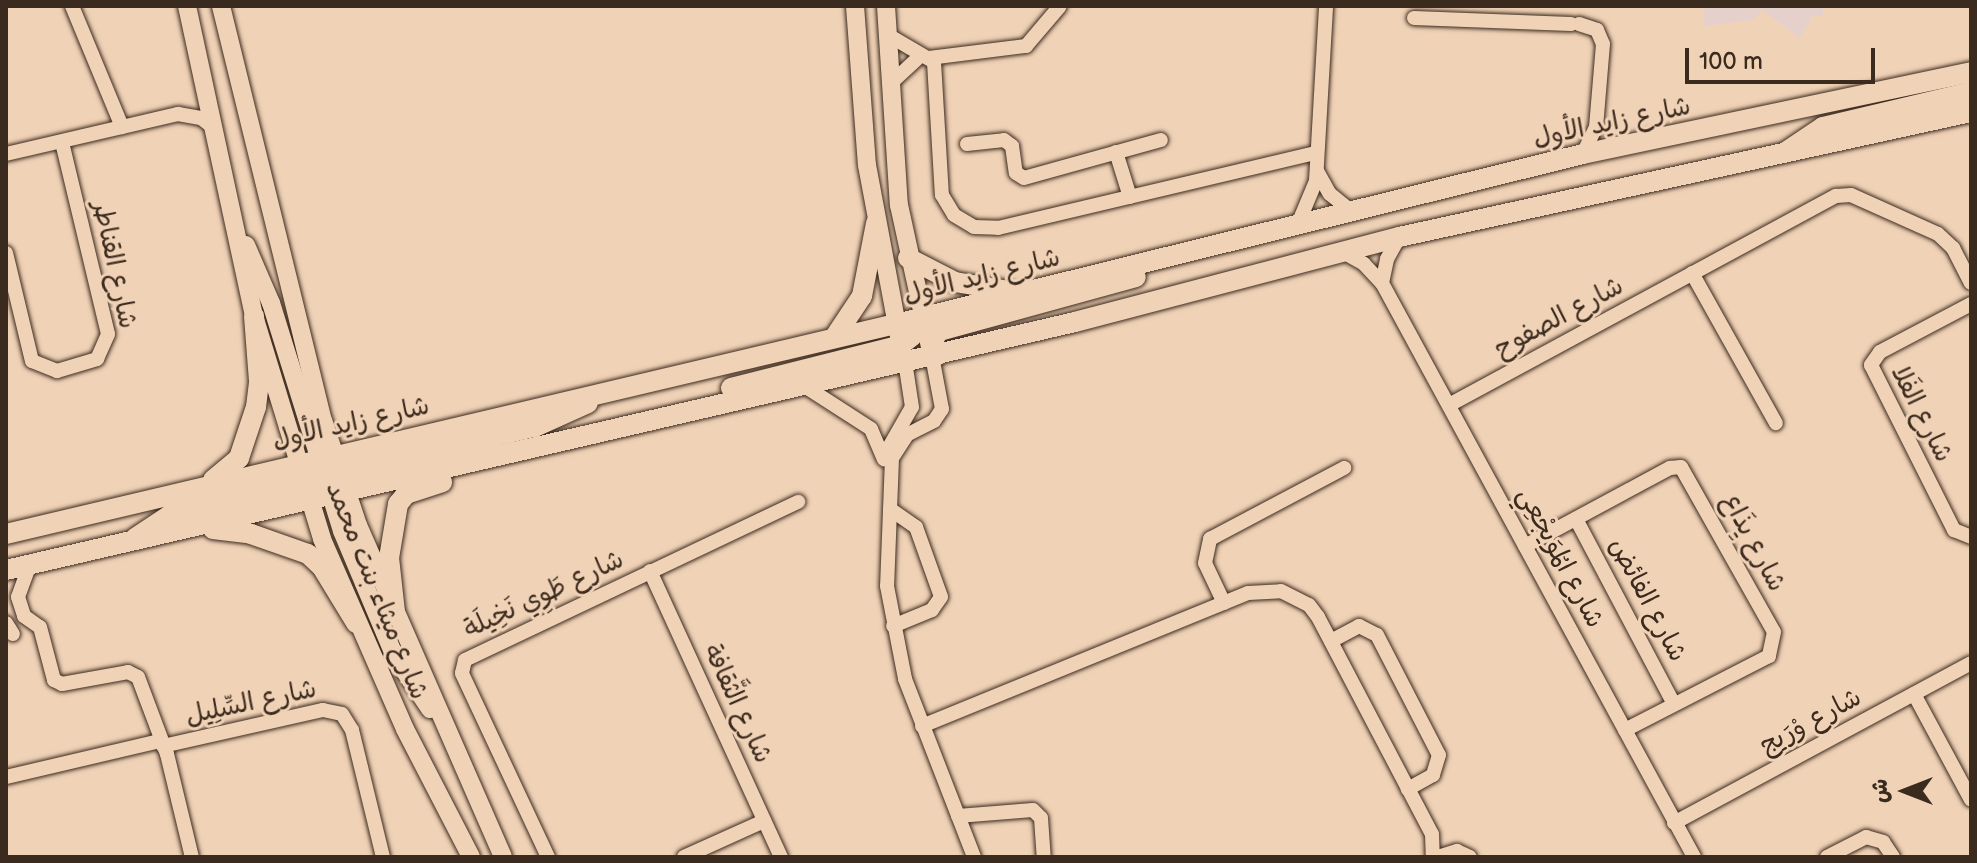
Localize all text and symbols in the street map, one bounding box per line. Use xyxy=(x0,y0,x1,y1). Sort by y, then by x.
scale bar xyxy=(1689,32,1879,82)
text: 100 m xyxy=(1699,47,1763,76)
street label: شارع زايد الأول xyxy=(1530,91,1694,155)
street label: شارع القناطر xyxy=(85,199,143,331)
street label: شارع زايد الأول xyxy=(901,243,1063,311)
street label: شارع الصفوح xyxy=(1489,271,1629,365)
street label: شارع الفَلا xyxy=(1883,360,1959,468)
street label: شارع زايد الأول xyxy=(270,391,432,457)
street label: شارع ميثاء بنت محمد xyxy=(318,478,434,704)
street label: شارع المُوَيجْعِي xyxy=(1510,482,1610,634)
street label: شارع يِذَاع xyxy=(1714,489,1792,597)
street label: شارع الفائض xyxy=(1601,533,1693,667)
street label: شارع طَوِي نَخِيلَة xyxy=(459,544,629,646)
street label: شارع الثَّقافة xyxy=(696,640,778,768)
street label: شارع السِّلِيل xyxy=(183,674,319,732)
street label: شارع وْرَيج xyxy=(1755,682,1867,762)
north arrow xyxy=(1865,751,1945,831)
text: ش xyxy=(1867,779,1894,803)

